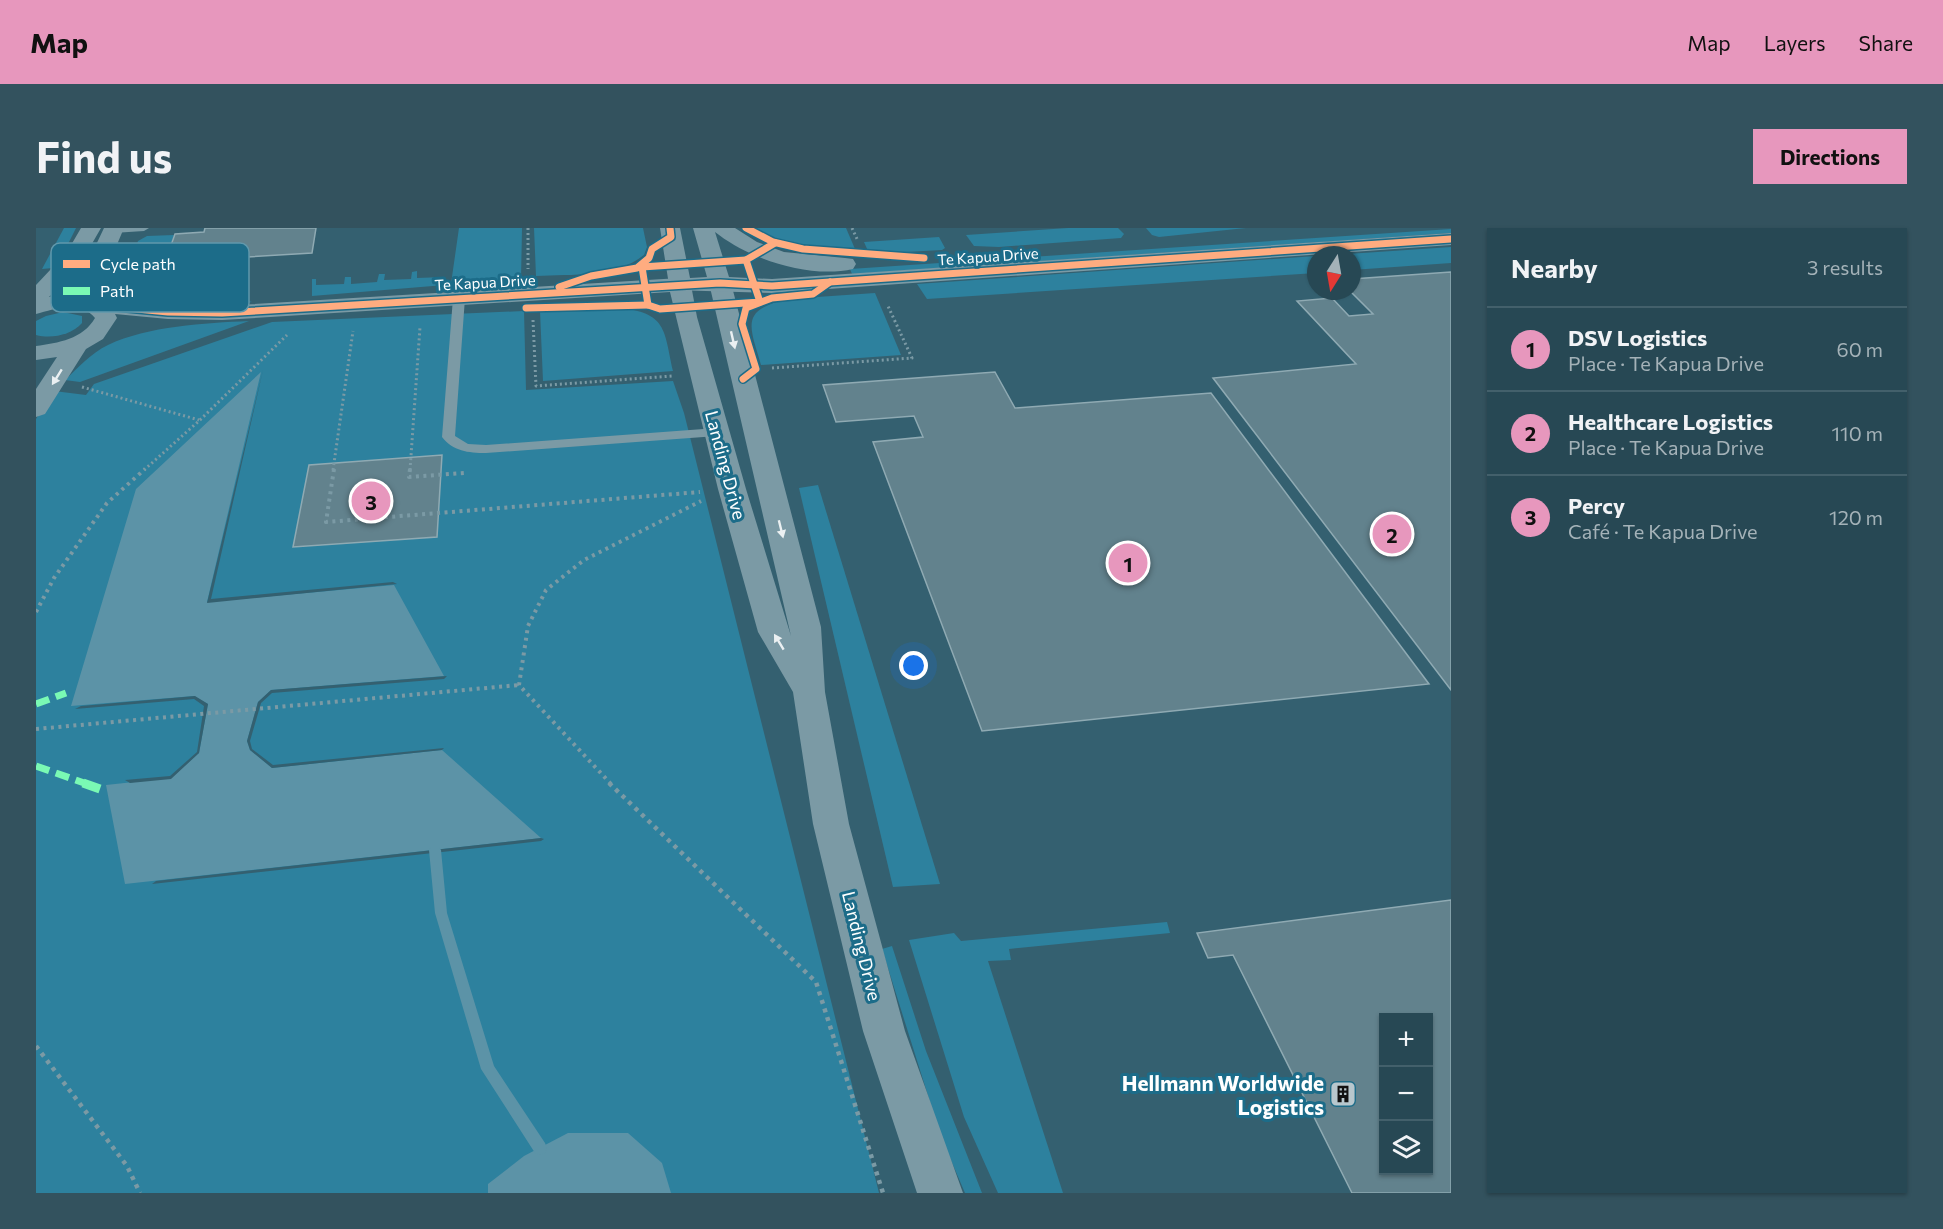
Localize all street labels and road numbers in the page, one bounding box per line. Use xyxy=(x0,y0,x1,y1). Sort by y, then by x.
street label: Te Kapua Drive xyxy=(937,243,1039,269)
street label: Te Kapua Drive xyxy=(434,270,536,294)
street label: Landing Drive xyxy=(701,408,751,522)
street label: Landing Drive xyxy=(838,889,886,1003)

